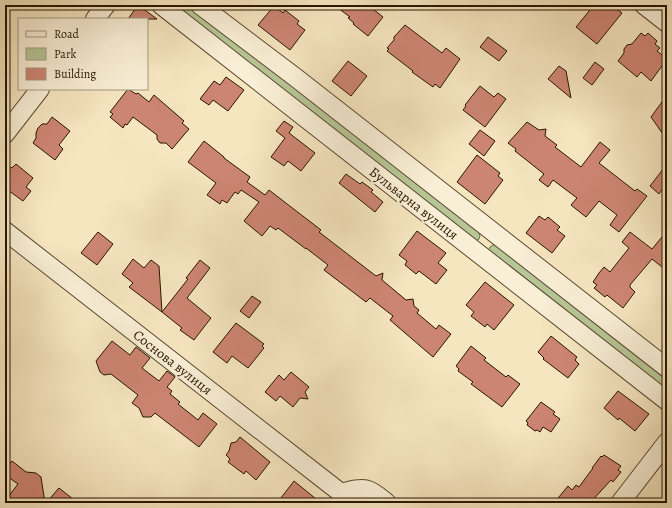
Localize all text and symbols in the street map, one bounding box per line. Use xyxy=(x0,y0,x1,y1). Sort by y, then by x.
legend xyxy=(18,18,148,90)
text: Road xyxy=(54,26,80,42)
text: Park xyxy=(54,46,77,62)
text: Building xyxy=(54,66,96,82)
street label: Бульварна вулиця xyxy=(365,163,462,244)
street label: Соснова вулиця xyxy=(129,326,216,399)

